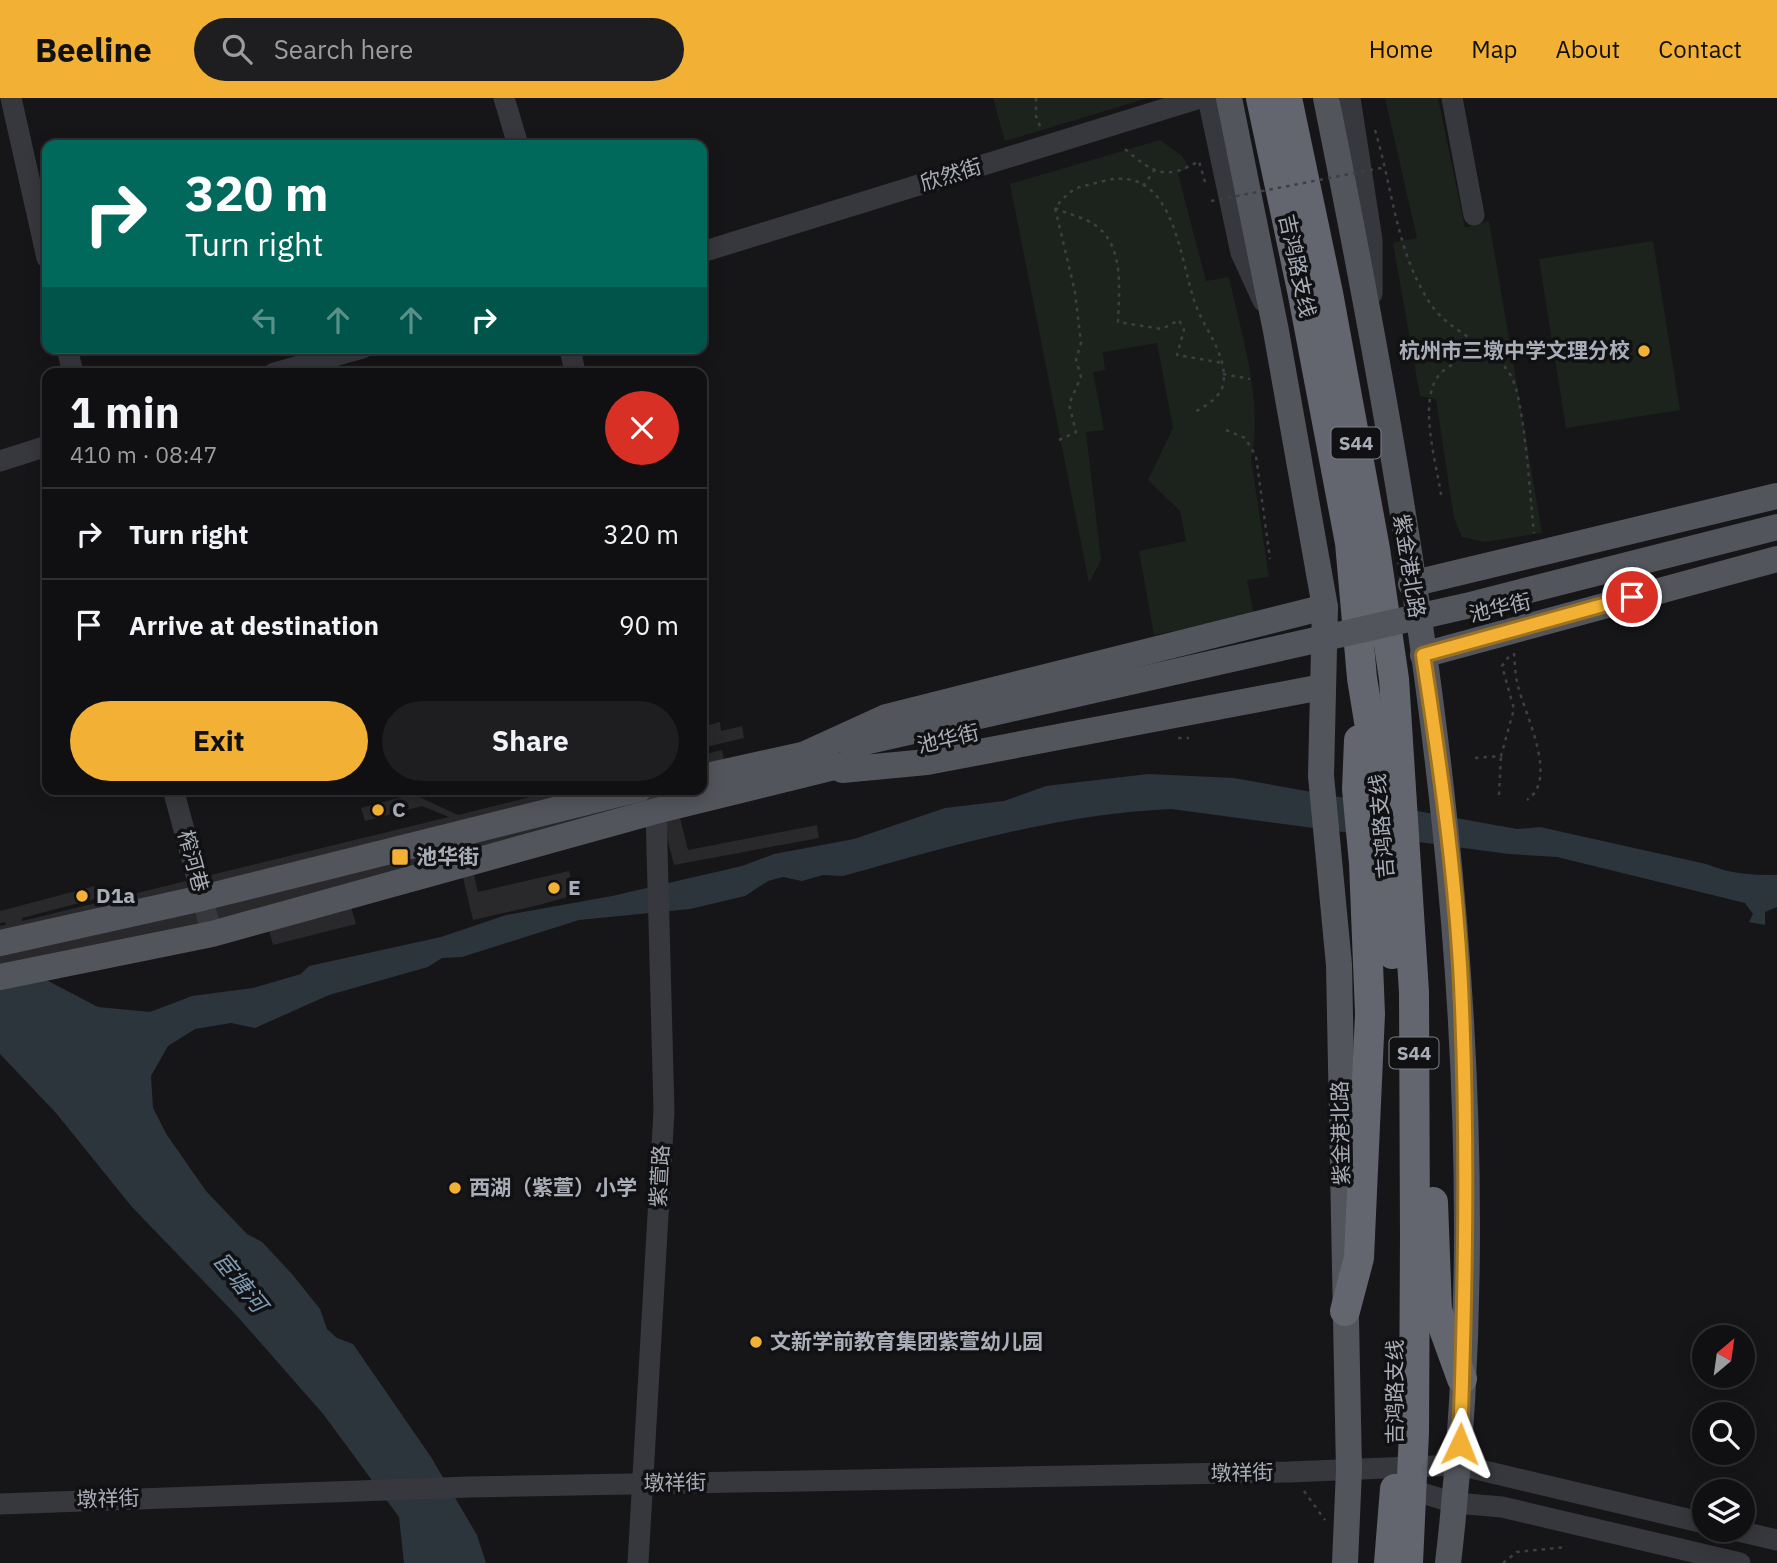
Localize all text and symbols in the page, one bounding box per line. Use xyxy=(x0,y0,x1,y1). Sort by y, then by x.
search box xyxy=(194,18,684,81)
text: Beeline xyxy=(35,28,152,71)
icon: search xyxy=(218,30,256,68)
text: Search here xyxy=(274,32,413,66)
text: Home xyxy=(1369,33,1433,65)
text: Map xyxy=(1471,33,1517,65)
text: About xyxy=(1555,33,1620,65)
text: Contact xyxy=(1658,33,1742,65)
street label: 欣然街 xyxy=(916,151,985,197)
text: 320 m xyxy=(185,161,329,224)
icon: right xyxy=(70,168,161,259)
street label: 吉鸿路支线 xyxy=(1273,212,1323,320)
text: Turn right xyxy=(185,223,323,265)
icon: left xyxy=(246,301,284,339)
icon: ahead xyxy=(319,301,357,339)
icon: ahead xyxy=(392,301,430,339)
icon: right xyxy=(465,301,503,339)
place label: 杭州市三墩中学文理分校 xyxy=(1399,336,1630,364)
marker: 杭州市三墩中学文理分校 xyxy=(1636,343,1652,359)
text: 1 min xyxy=(70,385,180,440)
button: close xyxy=(605,391,679,465)
road number: S44 xyxy=(1332,428,1380,458)
text: 410 m · 08:47 xyxy=(70,439,217,469)
street label: 紫金港北路 xyxy=(1388,512,1432,620)
icon: right xyxy=(70,515,108,553)
text: Turn right xyxy=(129,517,248,551)
text: 320 m xyxy=(603,517,679,551)
pin xyxy=(1602,567,1662,627)
icon: arrive xyxy=(1613,578,1651,616)
street label: 池华街 xyxy=(1466,586,1534,628)
icon: arrive xyxy=(70,606,108,644)
text: Arrive at destination xyxy=(129,608,379,642)
text: 90 m xyxy=(619,608,679,642)
button: Exit xyxy=(70,701,368,781)
button: Share xyxy=(382,701,679,781)
street label: 池华街 xyxy=(914,717,982,759)
street label: 吉鸿路支线 xyxy=(1362,773,1400,880)
place label: C xyxy=(392,795,406,823)
marker: C xyxy=(370,802,386,818)
street label: 榨河巷 xyxy=(172,827,216,895)
place label: 池华街 xyxy=(416,842,479,870)
marker: 池华街 xyxy=(390,847,410,867)
place label: E xyxy=(568,873,581,901)
marker: E xyxy=(546,880,562,896)
place label: D1a xyxy=(96,881,135,909)
marker: D1a xyxy=(74,888,90,904)
road number: S44 xyxy=(1390,1037,1438,1068)
street label: 紫金港北路 xyxy=(1325,1080,1355,1186)
street label: 紫萱路 xyxy=(643,1144,675,1208)
place label: 西湖（紫萱）小学 xyxy=(469,1173,637,1201)
marker: 西湖（紫萱）小学 xyxy=(447,1180,463,1196)
water label: 宦塘河 xyxy=(207,1245,277,1321)
north arrow xyxy=(1692,1325,1755,1388)
map controls xyxy=(1692,1325,1755,1542)
place label: 文新学前教育集团紫萱幼儿园 xyxy=(770,1327,1043,1355)
marker: 文新学前教育集团紫萱幼儿园 xyxy=(748,1334,764,1350)
street label: 吉鸿路支线 xyxy=(1380,1340,1408,1445)
button: search xyxy=(1692,1402,1755,1465)
position arrow xyxy=(1423,1407,1497,1481)
street label: 墩祥街 xyxy=(1210,1457,1274,1487)
street label: 墩祥街 xyxy=(643,1467,707,1497)
button: layers xyxy=(1692,1479,1755,1542)
street label: 墩祥街 xyxy=(76,1483,140,1513)

